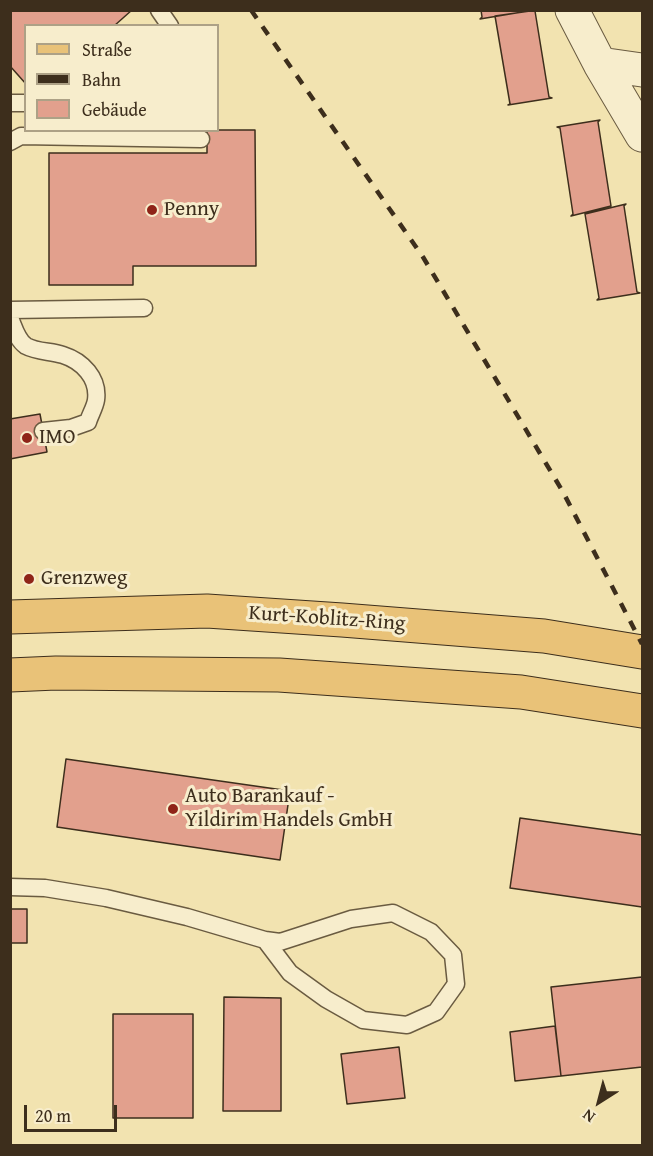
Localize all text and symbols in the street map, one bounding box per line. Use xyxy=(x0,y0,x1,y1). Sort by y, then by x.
legend xyxy=(24,24,219,132)
text: Straße xyxy=(82,36,132,63)
text: Bahn xyxy=(82,66,121,93)
text: Gebäude xyxy=(82,96,147,123)
place label: Penny xyxy=(164,197,219,223)
marker: Penny xyxy=(145,203,159,217)
place label: IMO xyxy=(39,425,75,451)
marker: IMO xyxy=(20,431,34,445)
place label: Grenzweg xyxy=(41,566,127,592)
marker: Grenzweg xyxy=(22,572,36,586)
street label: Kurt-Koblitz-Ring xyxy=(248,601,406,637)
place label: Auto Barankauf - Yildirim Handels GmbH xyxy=(185,784,393,834)
marker: Auto Barankauf - Yildirim Handels GmbH xyxy=(166,802,180,816)
north arrow xyxy=(569,1072,629,1132)
scale bar xyxy=(27,1093,120,1131)
text: 20 m xyxy=(35,1102,71,1129)
text: N xyxy=(577,1104,600,1129)

